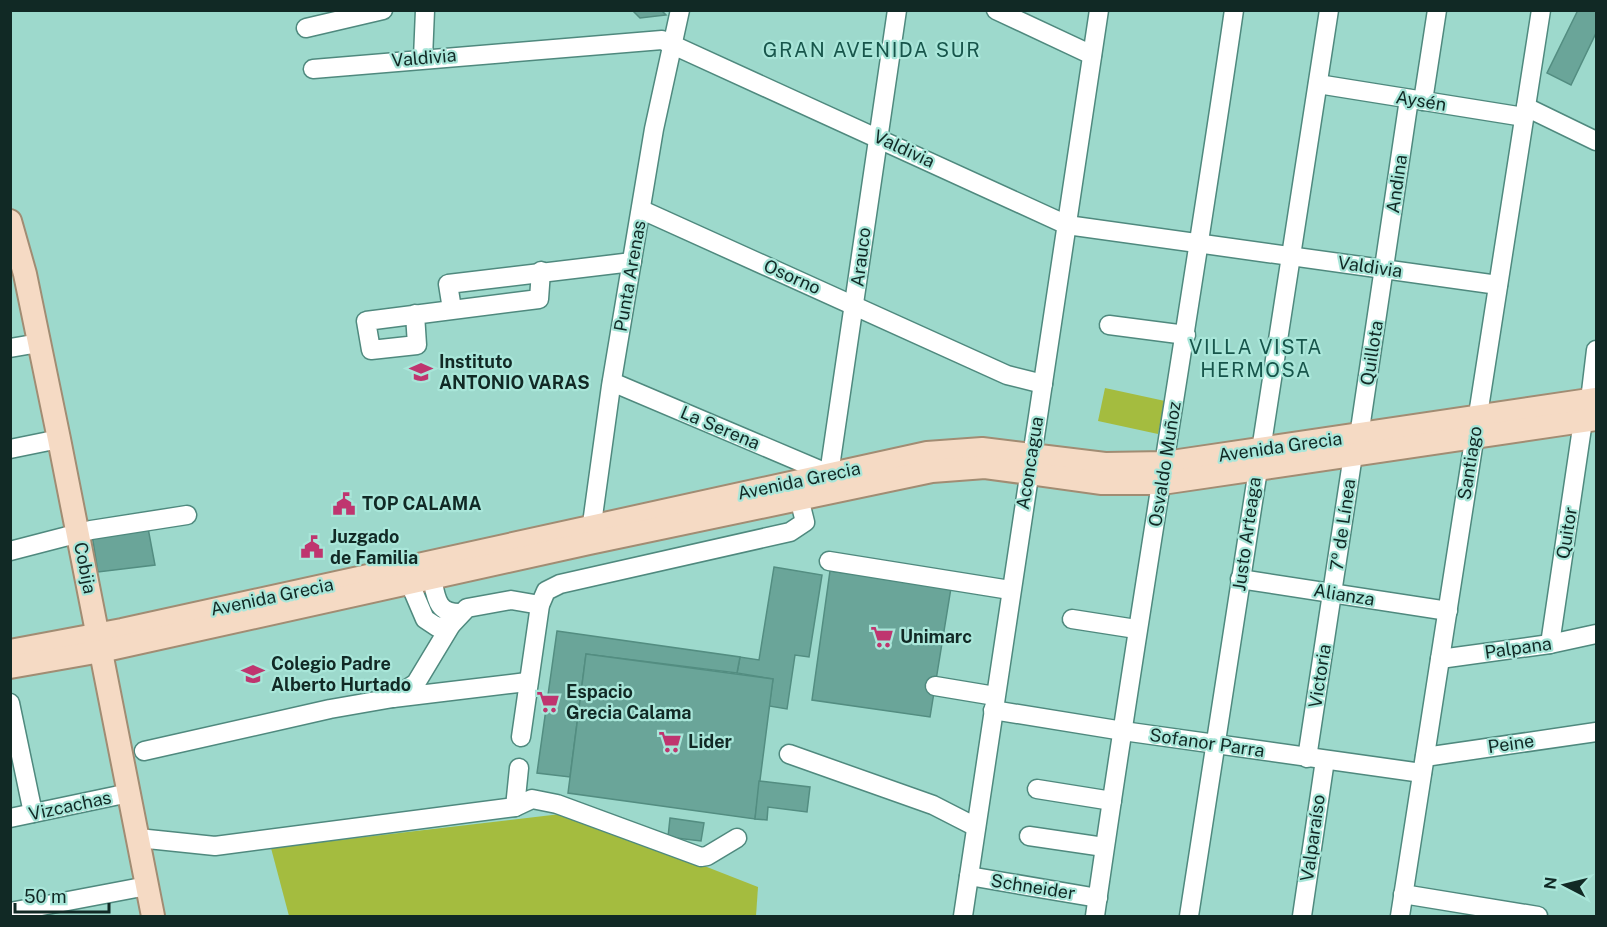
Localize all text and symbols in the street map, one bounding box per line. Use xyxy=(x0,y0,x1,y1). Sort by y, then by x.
district label: GRAN AVENIDA SUR xyxy=(763,38,981,62)
street label: Valdivia xyxy=(391,44,457,71)
street label: Aysén xyxy=(1394,86,1448,115)
street label: Valdivia xyxy=(870,125,938,172)
street label: Andina xyxy=(1382,153,1411,215)
street label: Punta Arenas xyxy=(609,219,650,333)
street label: Arauco xyxy=(846,226,875,288)
street label: Valdivia xyxy=(1336,252,1404,281)
street label: Osorno xyxy=(761,255,824,298)
street label: Quillota xyxy=(1356,319,1387,387)
district label: VILLA VISTA HERMOSA xyxy=(1189,335,1323,382)
place label: Instituto ANTONIO VARAS xyxy=(439,351,590,393)
school or university icon: Instituto ANTONIO VARAS xyxy=(408,359,434,385)
street label: Osvaldo Muñoz xyxy=(1144,400,1185,528)
street label: La Serena xyxy=(677,401,763,454)
street label: Aconcagua xyxy=(1012,415,1047,511)
street label: Santiago xyxy=(1453,425,1486,501)
street label: Avenida Grecia xyxy=(1217,427,1343,466)
street label: Avenida Grecia xyxy=(736,457,862,504)
street label: Justo Arteaga xyxy=(1228,476,1265,592)
street label: 7º de Línea xyxy=(1326,478,1359,572)
public building icon: TOP CALAMA xyxy=(331,491,357,517)
place label: TOP CALAMA xyxy=(362,493,481,514)
street label: Quitor xyxy=(1552,505,1581,560)
place label: Juzgado de Familia xyxy=(330,526,418,568)
public building icon: Juzgado de Familia xyxy=(299,534,325,560)
street label: Cobija xyxy=(70,540,101,596)
street label: Avenida Grecia xyxy=(209,573,335,620)
street label: Alianza xyxy=(1312,579,1376,610)
supermarket icon: Unimarc xyxy=(869,624,895,650)
place label: Unimarc xyxy=(900,626,972,647)
street label: Palpana xyxy=(1483,632,1553,663)
street label: Victoria xyxy=(1304,643,1335,709)
place label: Colegio Padre Alberto Hurtado xyxy=(271,653,411,695)
school or university icon: Colegio Padre Alberto Hurtado xyxy=(240,661,266,687)
place label: Espacio Grecia Calama xyxy=(566,681,691,723)
supermarket icon: Espacio Grecia Calama xyxy=(535,689,561,715)
street label: Sofanor Parra xyxy=(1148,724,1266,761)
supermarket icon: Lider xyxy=(657,729,683,755)
street label: Peine xyxy=(1486,730,1535,757)
place label: Lider xyxy=(688,731,733,752)
street label: Vizcachas xyxy=(27,787,113,824)
street label: Valparaíso xyxy=(1296,793,1329,883)
north arrow xyxy=(1535,855,1595,915)
street label: Schneider xyxy=(989,869,1077,904)
scale bar xyxy=(15,876,110,914)
text: N xyxy=(1540,876,1561,891)
text: 50 m xyxy=(24,886,67,907)

